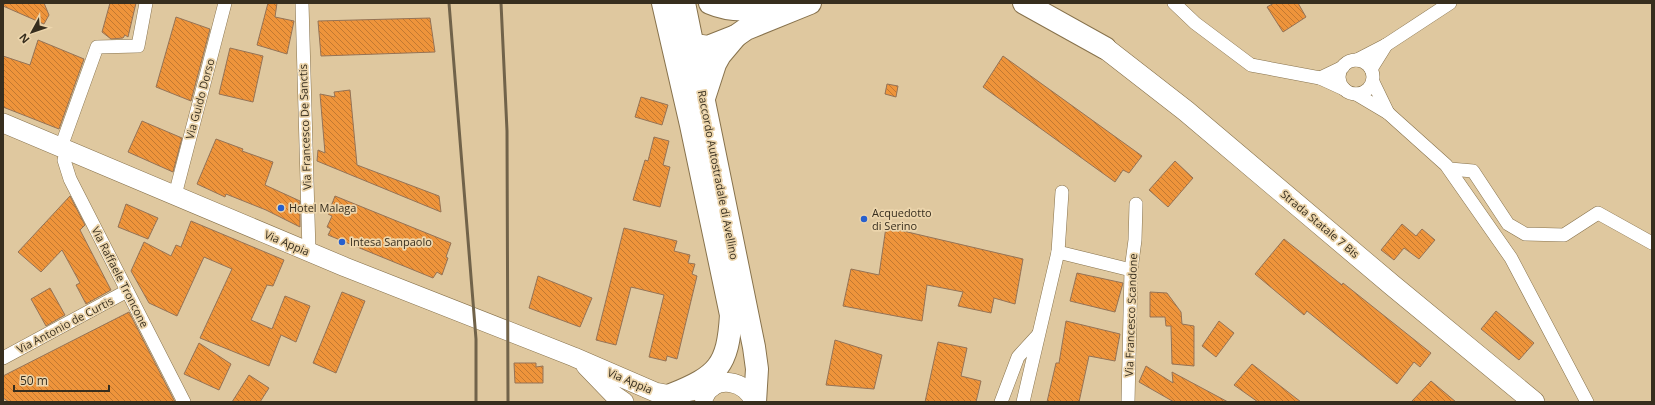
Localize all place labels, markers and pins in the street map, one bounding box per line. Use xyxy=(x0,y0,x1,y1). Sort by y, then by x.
place label: Hotel Malaga xyxy=(289,200,356,215)
marker: Hotel Malaga xyxy=(276,203,286,213)
place label: Acquedotto di Serino xyxy=(872,205,932,233)
marker: Acquedotto di Serino xyxy=(859,214,869,224)
place label: Intesa Sanpaolo xyxy=(350,234,432,249)
marker: Intesa Sanpaolo xyxy=(337,237,347,247)

